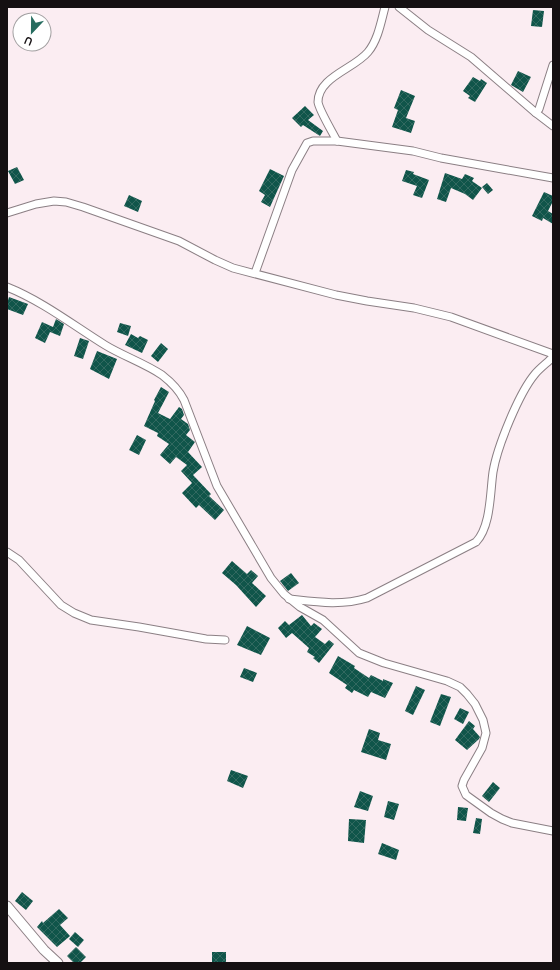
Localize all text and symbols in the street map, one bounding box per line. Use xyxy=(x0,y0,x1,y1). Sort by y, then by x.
north arrow xyxy=(12,12,52,52)
text: U xyxy=(22,33,35,49)

